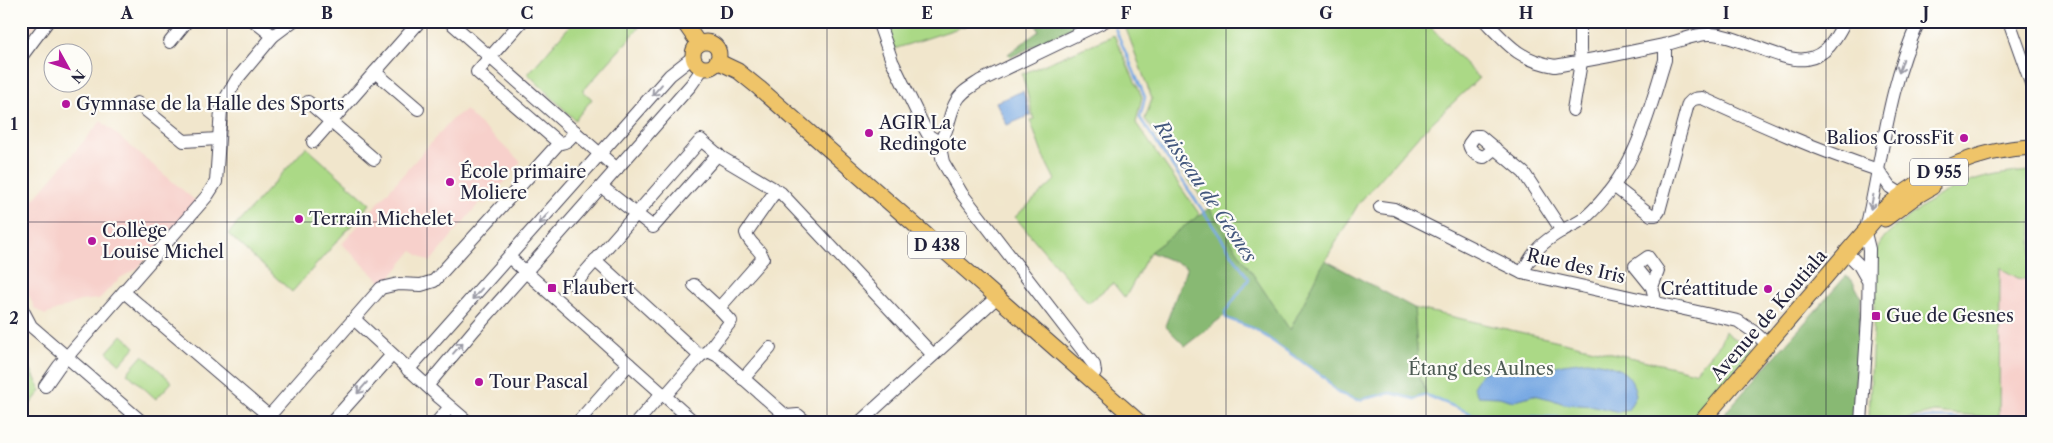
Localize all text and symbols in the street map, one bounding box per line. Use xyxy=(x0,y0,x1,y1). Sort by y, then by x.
text: A xyxy=(120,3,134,23)
text: B xyxy=(321,3,333,23)
text: C xyxy=(521,3,533,23)
text: D xyxy=(720,3,734,23)
text: E xyxy=(921,3,933,23)
text: F xyxy=(1121,3,1132,23)
text: G xyxy=(1319,3,1333,23)
text: H xyxy=(1519,3,1533,23)
text: I xyxy=(1723,3,1730,23)
text: J xyxy=(1920,3,1929,23)
north arrow xyxy=(42,42,92,92)
one-way arrow xyxy=(1895,58,1905,74)
text: N xyxy=(67,66,89,87)
one-way arrow xyxy=(652,83,663,96)
place label: Gymnase de la Halle des Sports xyxy=(76,93,345,115)
marker: Gymnase de la Halle des Sports xyxy=(60,98,72,110)
place label: AGIR La Redingote xyxy=(878,112,967,155)
text: 1 xyxy=(10,114,18,134)
water label: Ruisseau de Gesnes xyxy=(1148,114,1262,267)
marker: AGIR La Redingote xyxy=(863,127,875,139)
place label: Balios CrossFit xyxy=(1826,127,1955,149)
marker: Balios CrossFit xyxy=(1958,132,1970,144)
road number: D 955 xyxy=(1910,158,1968,186)
place label: École primaire Moliere xyxy=(460,160,586,204)
marker: École primaire Moliere xyxy=(444,176,456,188)
one-way arrow xyxy=(1866,193,1876,209)
place label: Terrain Michelet xyxy=(309,208,454,230)
one-way arrow xyxy=(538,211,550,224)
marker: Terrain Michelet xyxy=(293,213,305,225)
place label: Collège Louise Michel xyxy=(102,220,224,263)
road number: D 438 xyxy=(908,232,966,258)
marker: Collège Louise Michel xyxy=(86,235,98,247)
street label: Rue des Iris xyxy=(1525,244,1627,288)
street label: Avenue de Koutiala xyxy=(1705,245,1832,386)
place label: Flaubert xyxy=(562,277,635,299)
place label: Créattitude xyxy=(1661,278,1758,300)
marker: Flaubert xyxy=(546,282,558,294)
marker: Créattitude xyxy=(1762,283,1774,295)
one-way arrow xyxy=(471,287,483,300)
place label: Gue de Gesnes xyxy=(1886,305,2014,327)
text: 2 xyxy=(9,308,19,328)
marker: Gue de Gesnes xyxy=(1870,310,1882,322)
one-way arrow xyxy=(452,342,464,355)
park label: Étang des Aulnes xyxy=(1408,357,1554,380)
place label: Tour Pascal xyxy=(489,371,588,393)
marker: Tour Pascal xyxy=(473,376,485,388)
one-way arrow xyxy=(356,382,367,395)

